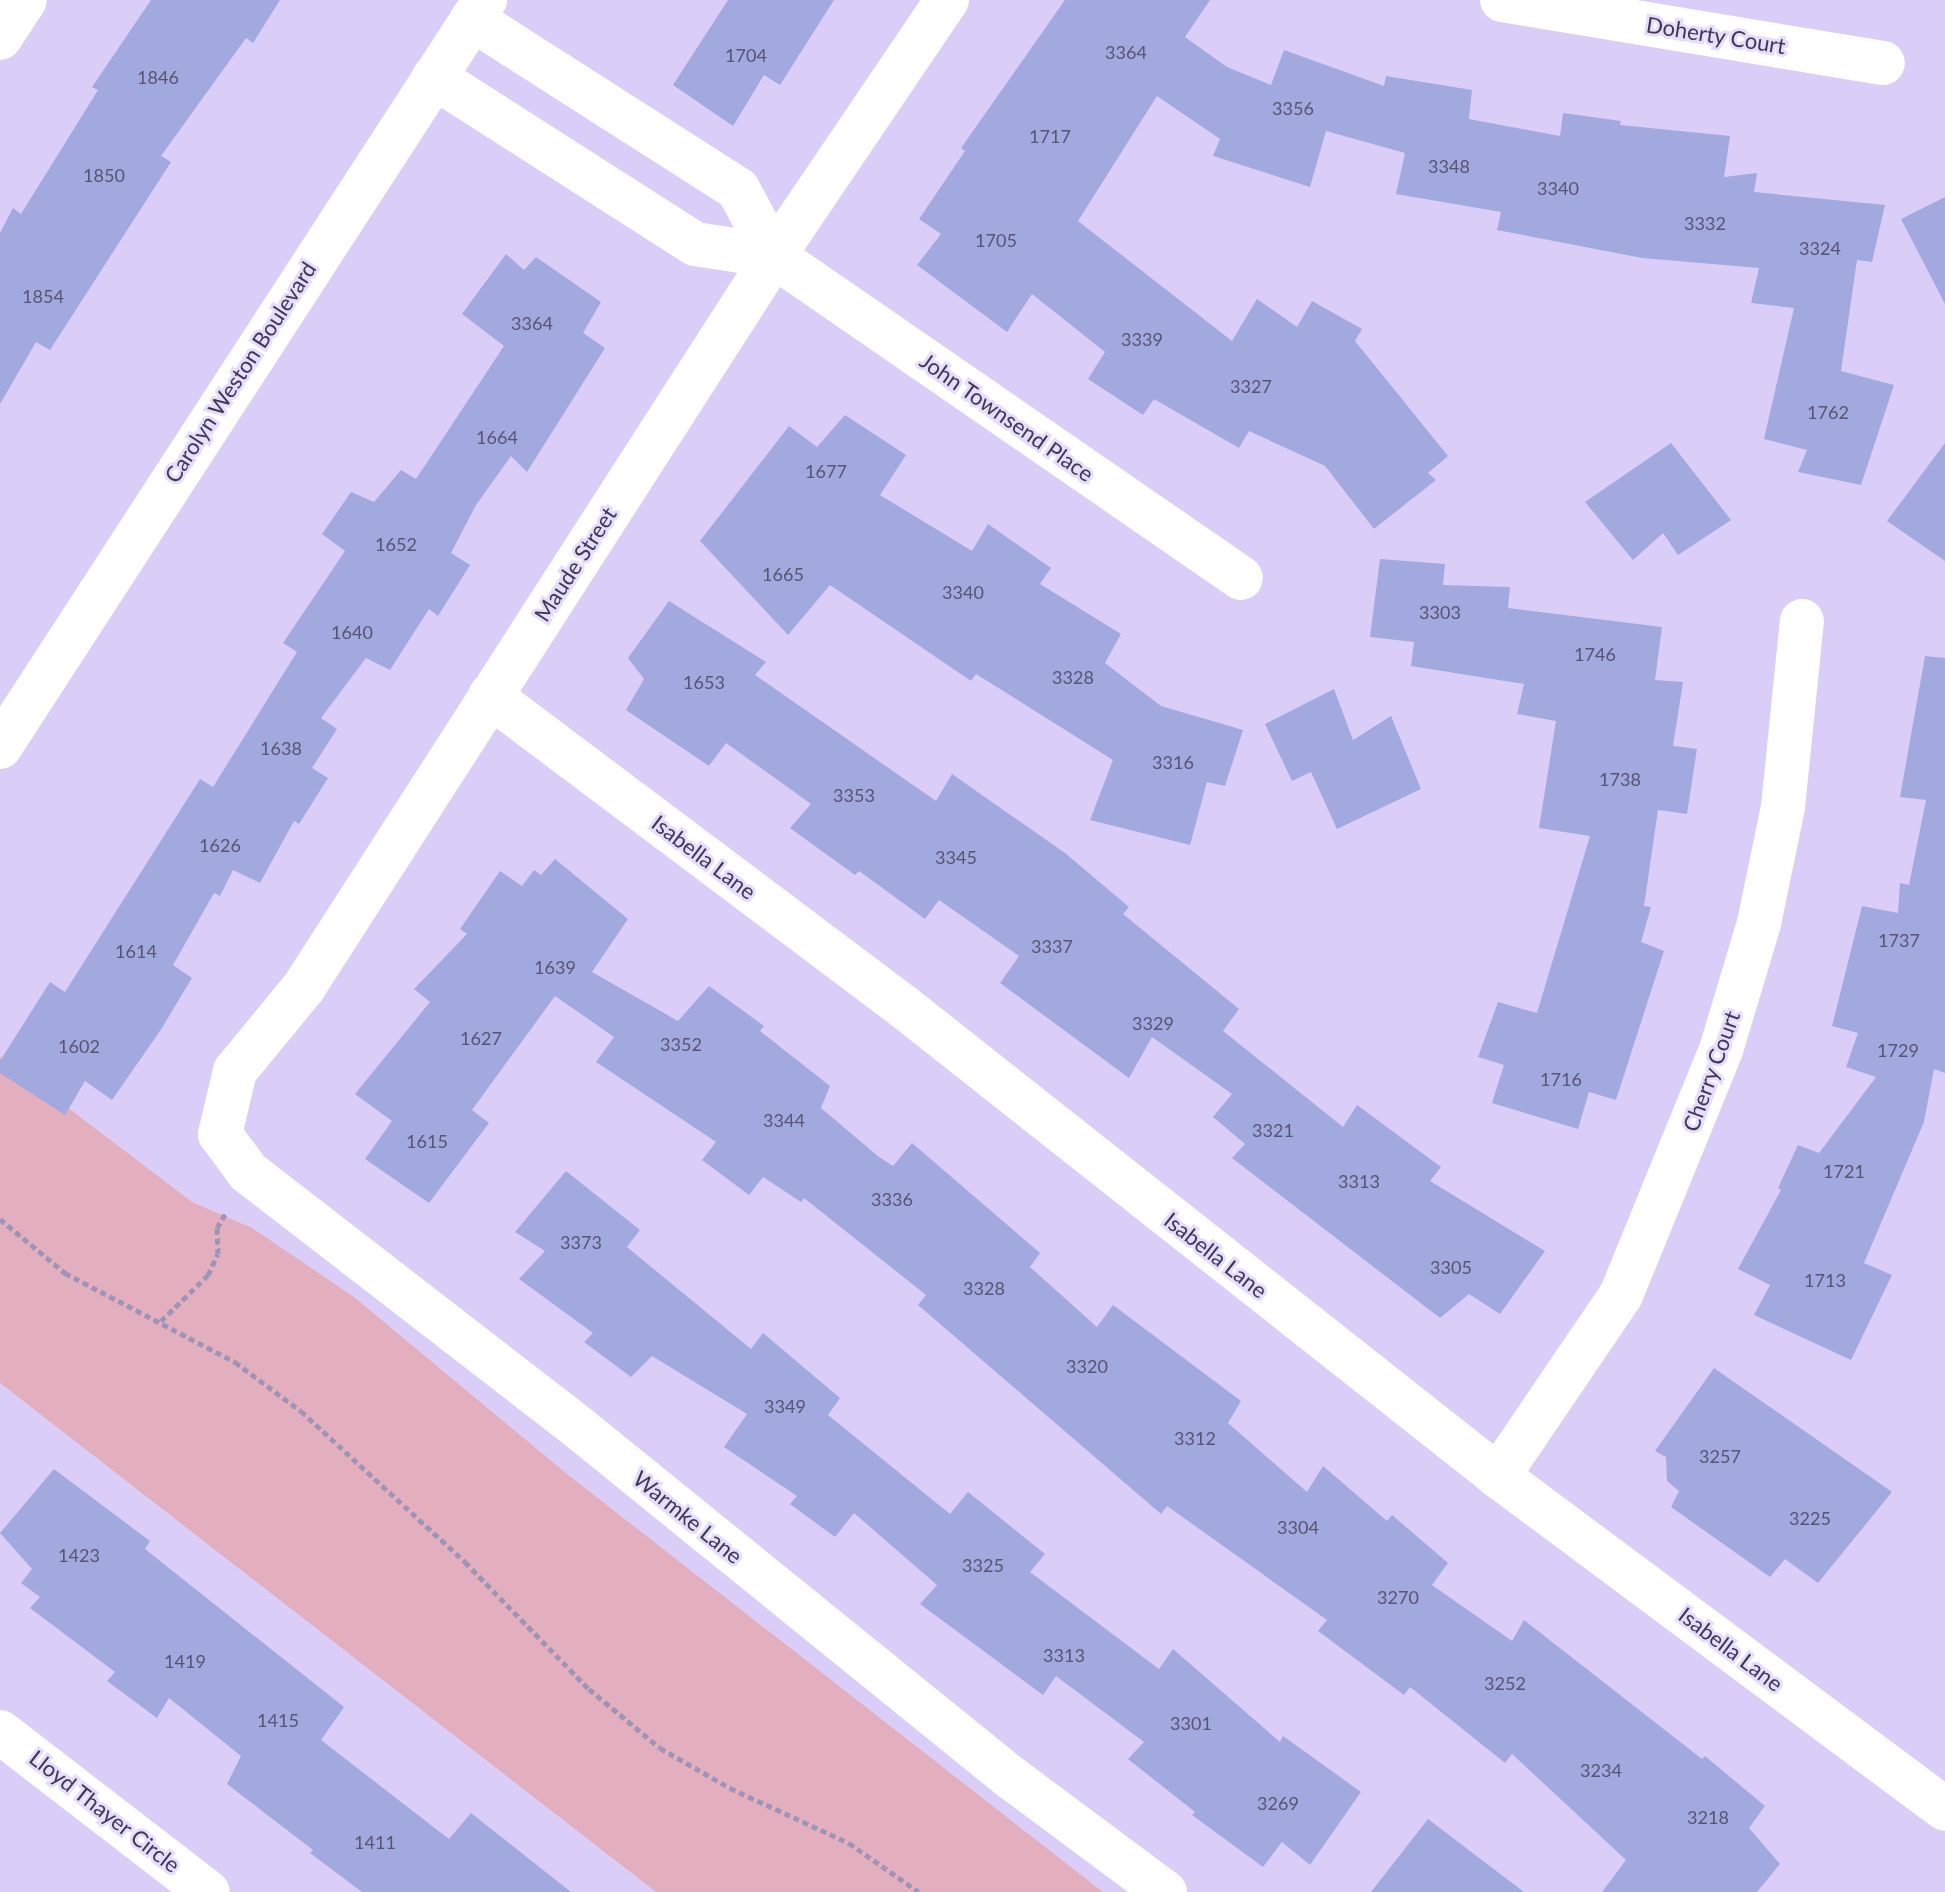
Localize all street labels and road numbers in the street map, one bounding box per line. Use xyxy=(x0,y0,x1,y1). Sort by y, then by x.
street label: Doherty Court xyxy=(1644,11,1788,59)
street label: Carolyn Weston Boulevard xyxy=(159,256,321,488)
street label: John Townsend Place xyxy=(915,347,1099,487)
street label: Maude Street xyxy=(528,502,622,626)
street label: Isabella Lane xyxy=(647,809,761,905)
street label: Cherry Court xyxy=(1677,1007,1745,1135)
street label: Isabella Lane xyxy=(1159,1207,1273,1303)
street label: Warmke Lane xyxy=(628,1465,748,1569)
street label: Isabella Lane xyxy=(1674,1601,1788,1697)
street label: Lloyd Thayer Circle xyxy=(24,1744,186,1878)

